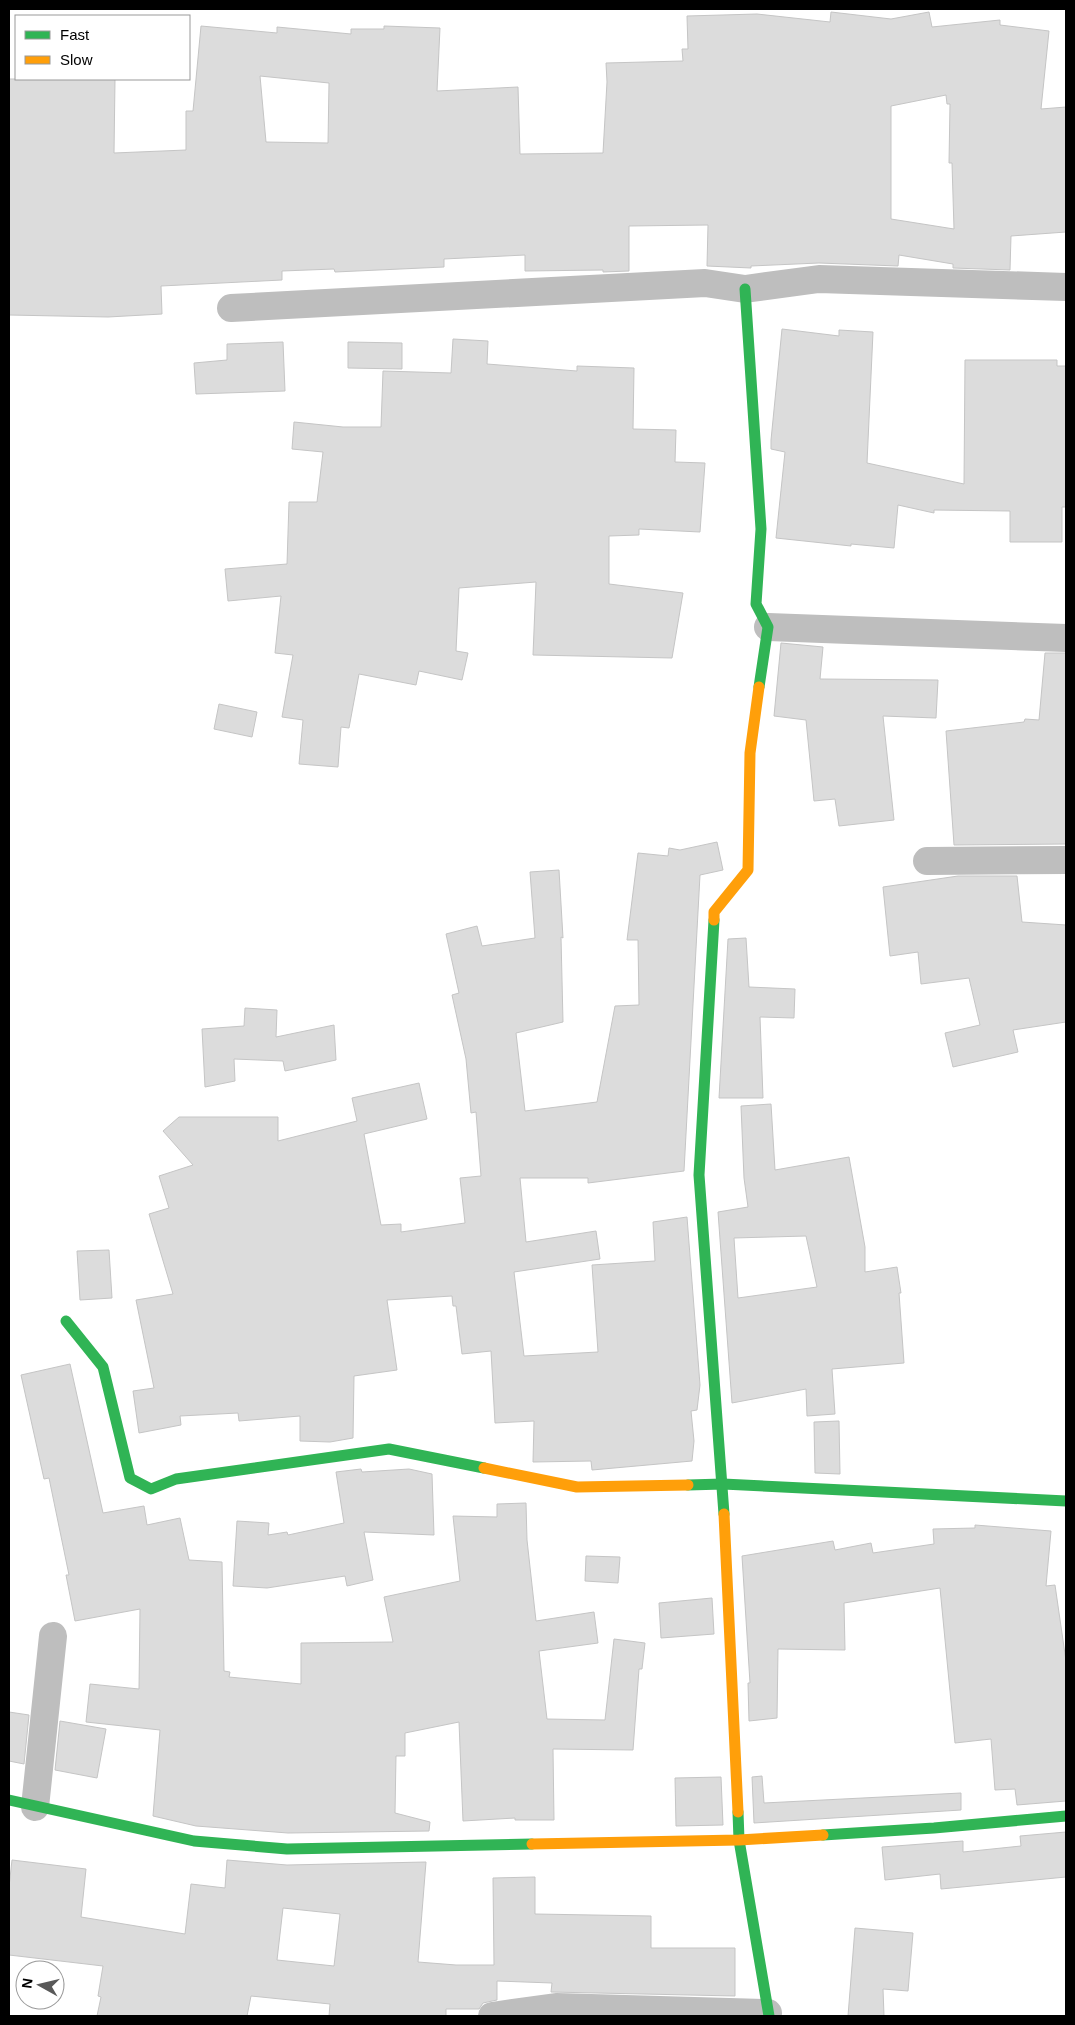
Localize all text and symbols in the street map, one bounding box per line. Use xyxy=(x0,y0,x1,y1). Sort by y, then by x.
legend xyxy=(15,15,190,80)
text: Fast xyxy=(60,26,90,43)
text: Slow xyxy=(60,51,93,68)
north arrow xyxy=(15,1960,65,2010)
text: N xyxy=(18,1977,36,1989)

